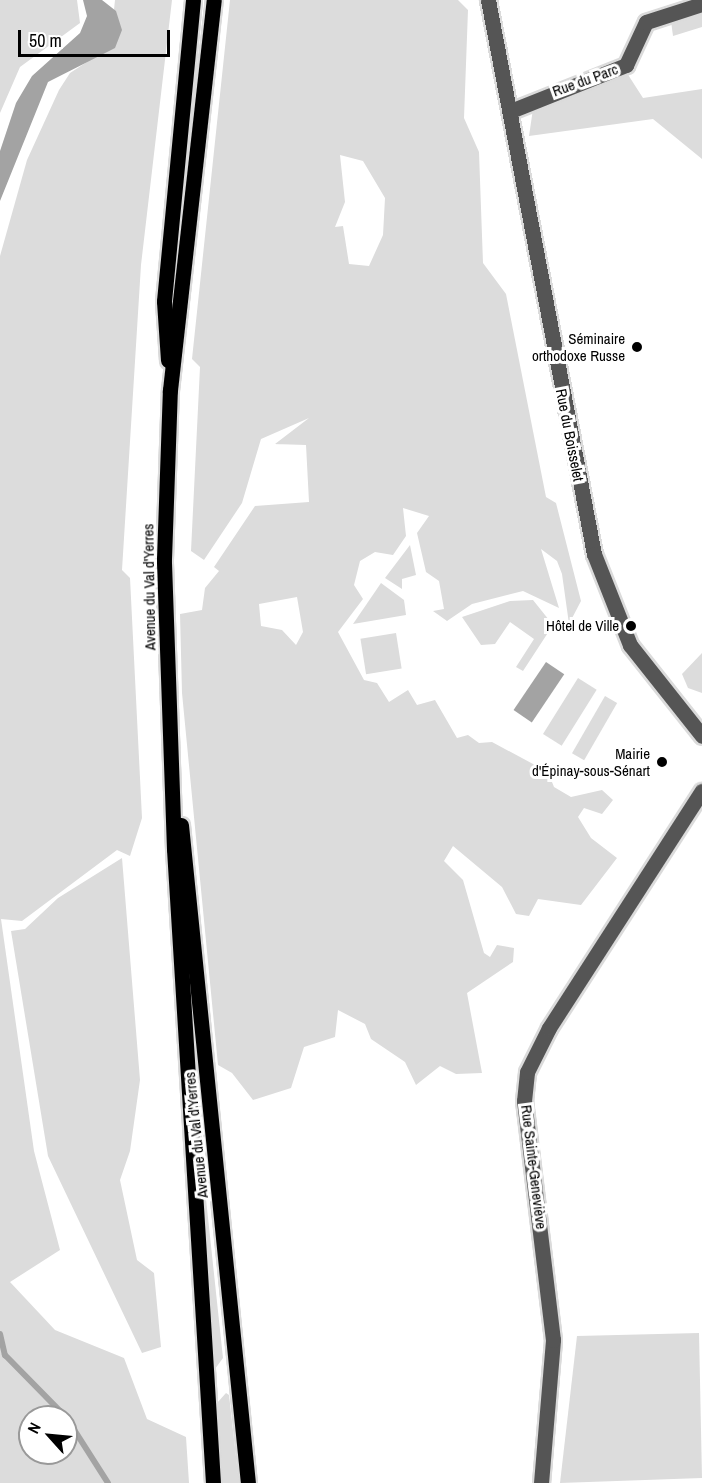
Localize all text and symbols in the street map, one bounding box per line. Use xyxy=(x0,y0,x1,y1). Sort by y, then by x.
scale bar xyxy=(21,18,172,56)
text: 50 m xyxy=(29,28,62,53)
street label: Rue du Parc xyxy=(550,60,620,100)
place label: Séminaire orthodoxe Russe xyxy=(532,329,625,364)
marker: Séminaire orthodoxe Russe xyxy=(630,340,644,354)
street label: Rue du Boisselet xyxy=(552,387,588,483)
street label: Avenue du Val d'Yerres xyxy=(139,523,159,651)
place label: Hôtel de Ville xyxy=(546,617,619,635)
marker: Hôtel de Ville xyxy=(624,619,638,633)
place label: Mairie d'Épinay-sous-Sénart xyxy=(532,744,650,779)
marker: Mairie d'Épinay-sous-Sénart xyxy=(655,755,669,769)
street label: Avenue du Val d'Yerres xyxy=(180,1071,212,1199)
street label: Rue Sainte-Geneviève xyxy=(517,1104,551,1230)
north arrow xyxy=(18,1405,78,1465)
text: N xyxy=(22,1419,46,1437)

